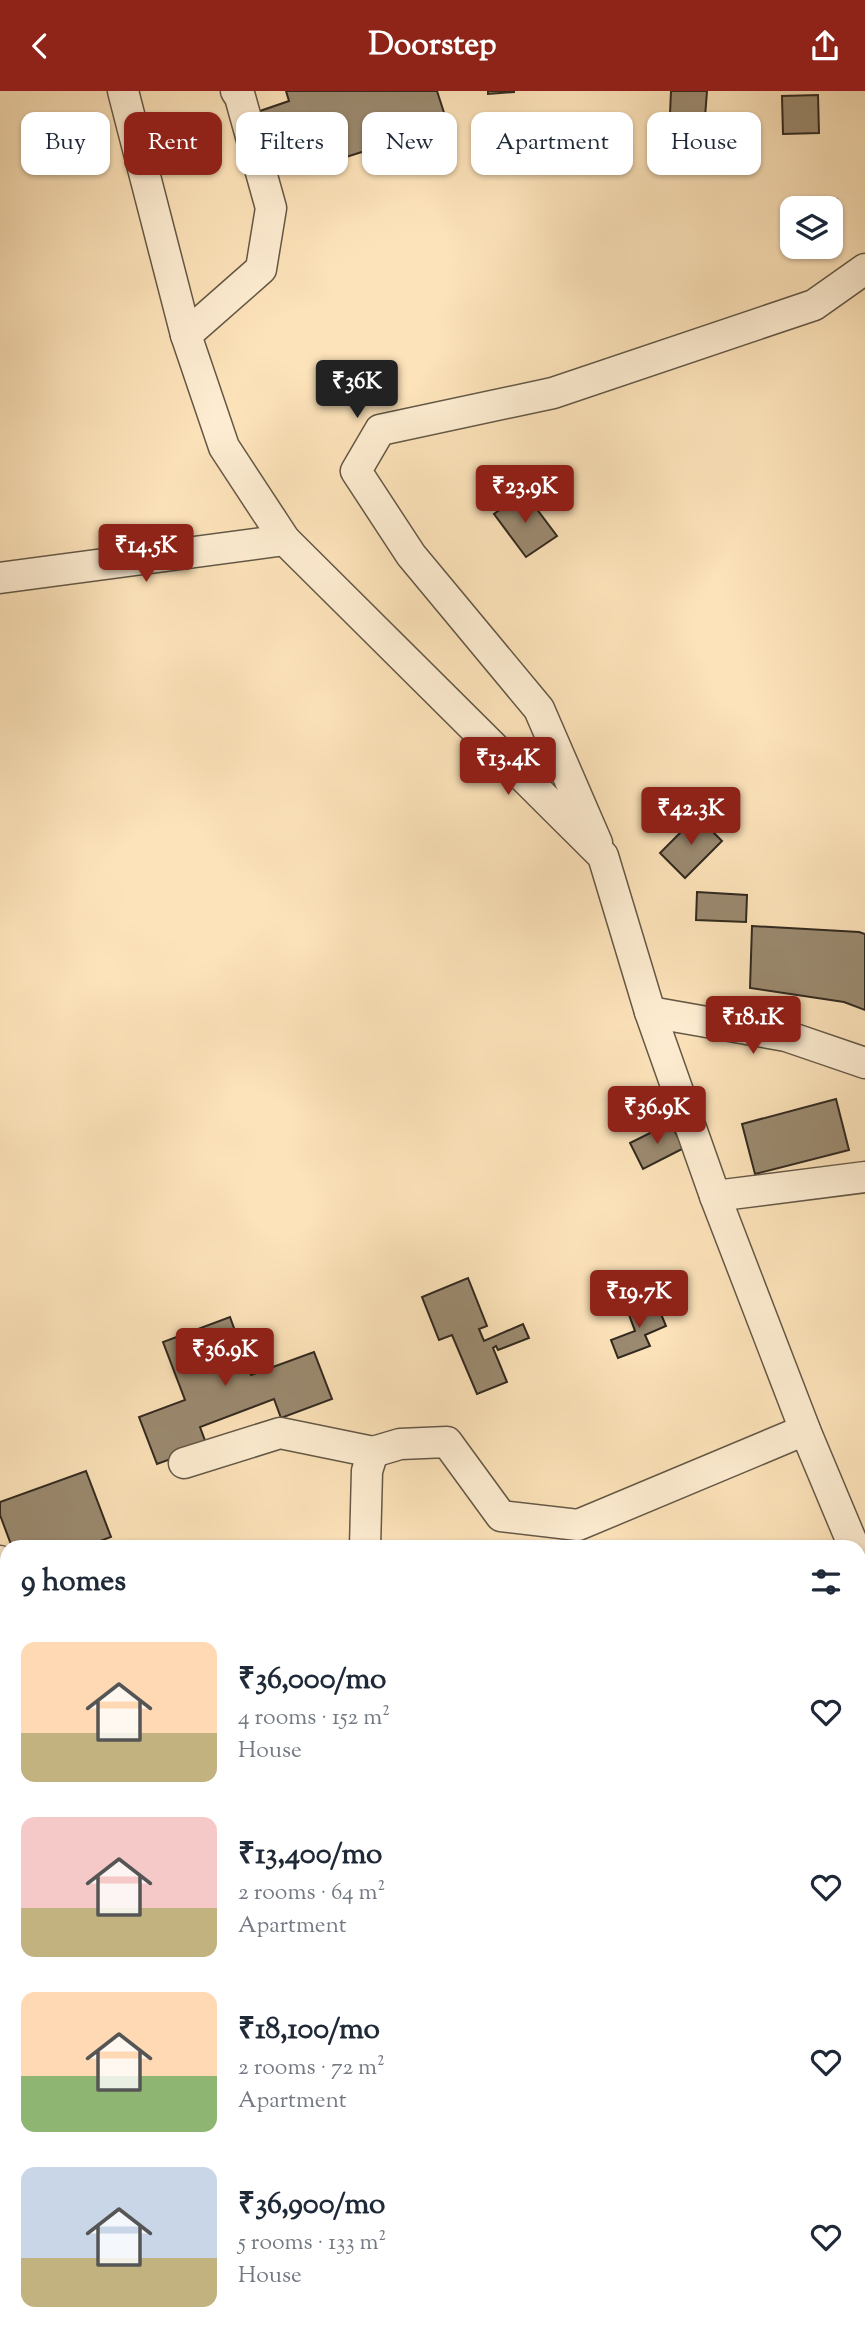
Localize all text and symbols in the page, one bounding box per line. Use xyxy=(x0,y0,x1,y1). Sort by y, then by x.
text: Doorstep xyxy=(368,23,497,69)
icon: back xyxy=(21,27,59,65)
icon: share xyxy=(806,27,844,65)
chip: Buy xyxy=(21,112,110,175)
chip: Rent xyxy=(124,112,222,175)
chip: Filters xyxy=(236,112,348,175)
chip: New xyxy=(362,112,457,175)
chip: Apartment xyxy=(471,112,633,175)
chip: House xyxy=(647,112,761,175)
map controls xyxy=(780,196,843,259)
button: layers xyxy=(780,196,843,259)
pin: ₹36K xyxy=(316,361,398,420)
text: ₹36K xyxy=(332,366,382,399)
pin: ₹23.9K xyxy=(468,465,582,525)
text: ₹23.9K xyxy=(492,471,558,504)
pin: ₹14.5K xyxy=(89,525,203,584)
text: ₹14.5K xyxy=(115,530,177,563)
pin: ₹13.4K xyxy=(451,737,565,797)
text: ₹13.4K xyxy=(476,743,540,776)
pin: ₹42.3K xyxy=(634,787,748,847)
text: ₹42.3K xyxy=(657,793,725,826)
pin: ₹18.1K xyxy=(696,997,810,1056)
text: ₹18.1K xyxy=(722,1002,784,1035)
pin: ₹36.9K xyxy=(600,1087,714,1146)
text: ₹36.9K xyxy=(624,1092,690,1125)
pin: ₹19.7K xyxy=(582,1271,696,1330)
text: ₹19.7K xyxy=(606,1276,672,1309)
pin: ₹36.9K xyxy=(168,1329,282,1388)
text: ₹36.9K xyxy=(192,1334,258,1367)
text: 9 homes xyxy=(21,1561,126,1604)
icon: filters xyxy=(807,1563,845,1601)
text: ₹36,000/mo xyxy=(238,1659,386,1702)
icon: home xyxy=(77,1670,161,1754)
icon: heart xyxy=(807,1693,845,1731)
text: 4 rooms · 152 m² xyxy=(238,1702,390,1735)
text: House xyxy=(238,1735,302,1768)
text: ₹13,400/mo xyxy=(238,1834,382,1877)
icon: home xyxy=(77,1845,161,1929)
icon: heart xyxy=(807,1868,845,1906)
text: 2 rooms · 64 m² xyxy=(238,1877,385,1910)
text: Apartment xyxy=(238,1910,347,1943)
text: ₹18,100/mo xyxy=(238,2009,380,2052)
icon: home xyxy=(77,2020,161,2104)
icon: heart xyxy=(807,2043,845,2081)
text: 2 rooms · 72 m² xyxy=(238,2052,385,2085)
text: Apartment xyxy=(238,2085,347,2118)
text: ₹36,900/mo xyxy=(238,2184,385,2227)
icon: home xyxy=(77,2195,161,2279)
icon: heart xyxy=(807,2218,845,2256)
text: 5 rooms · 133 m² xyxy=(238,2227,386,2260)
text: House xyxy=(238,2260,302,2293)

